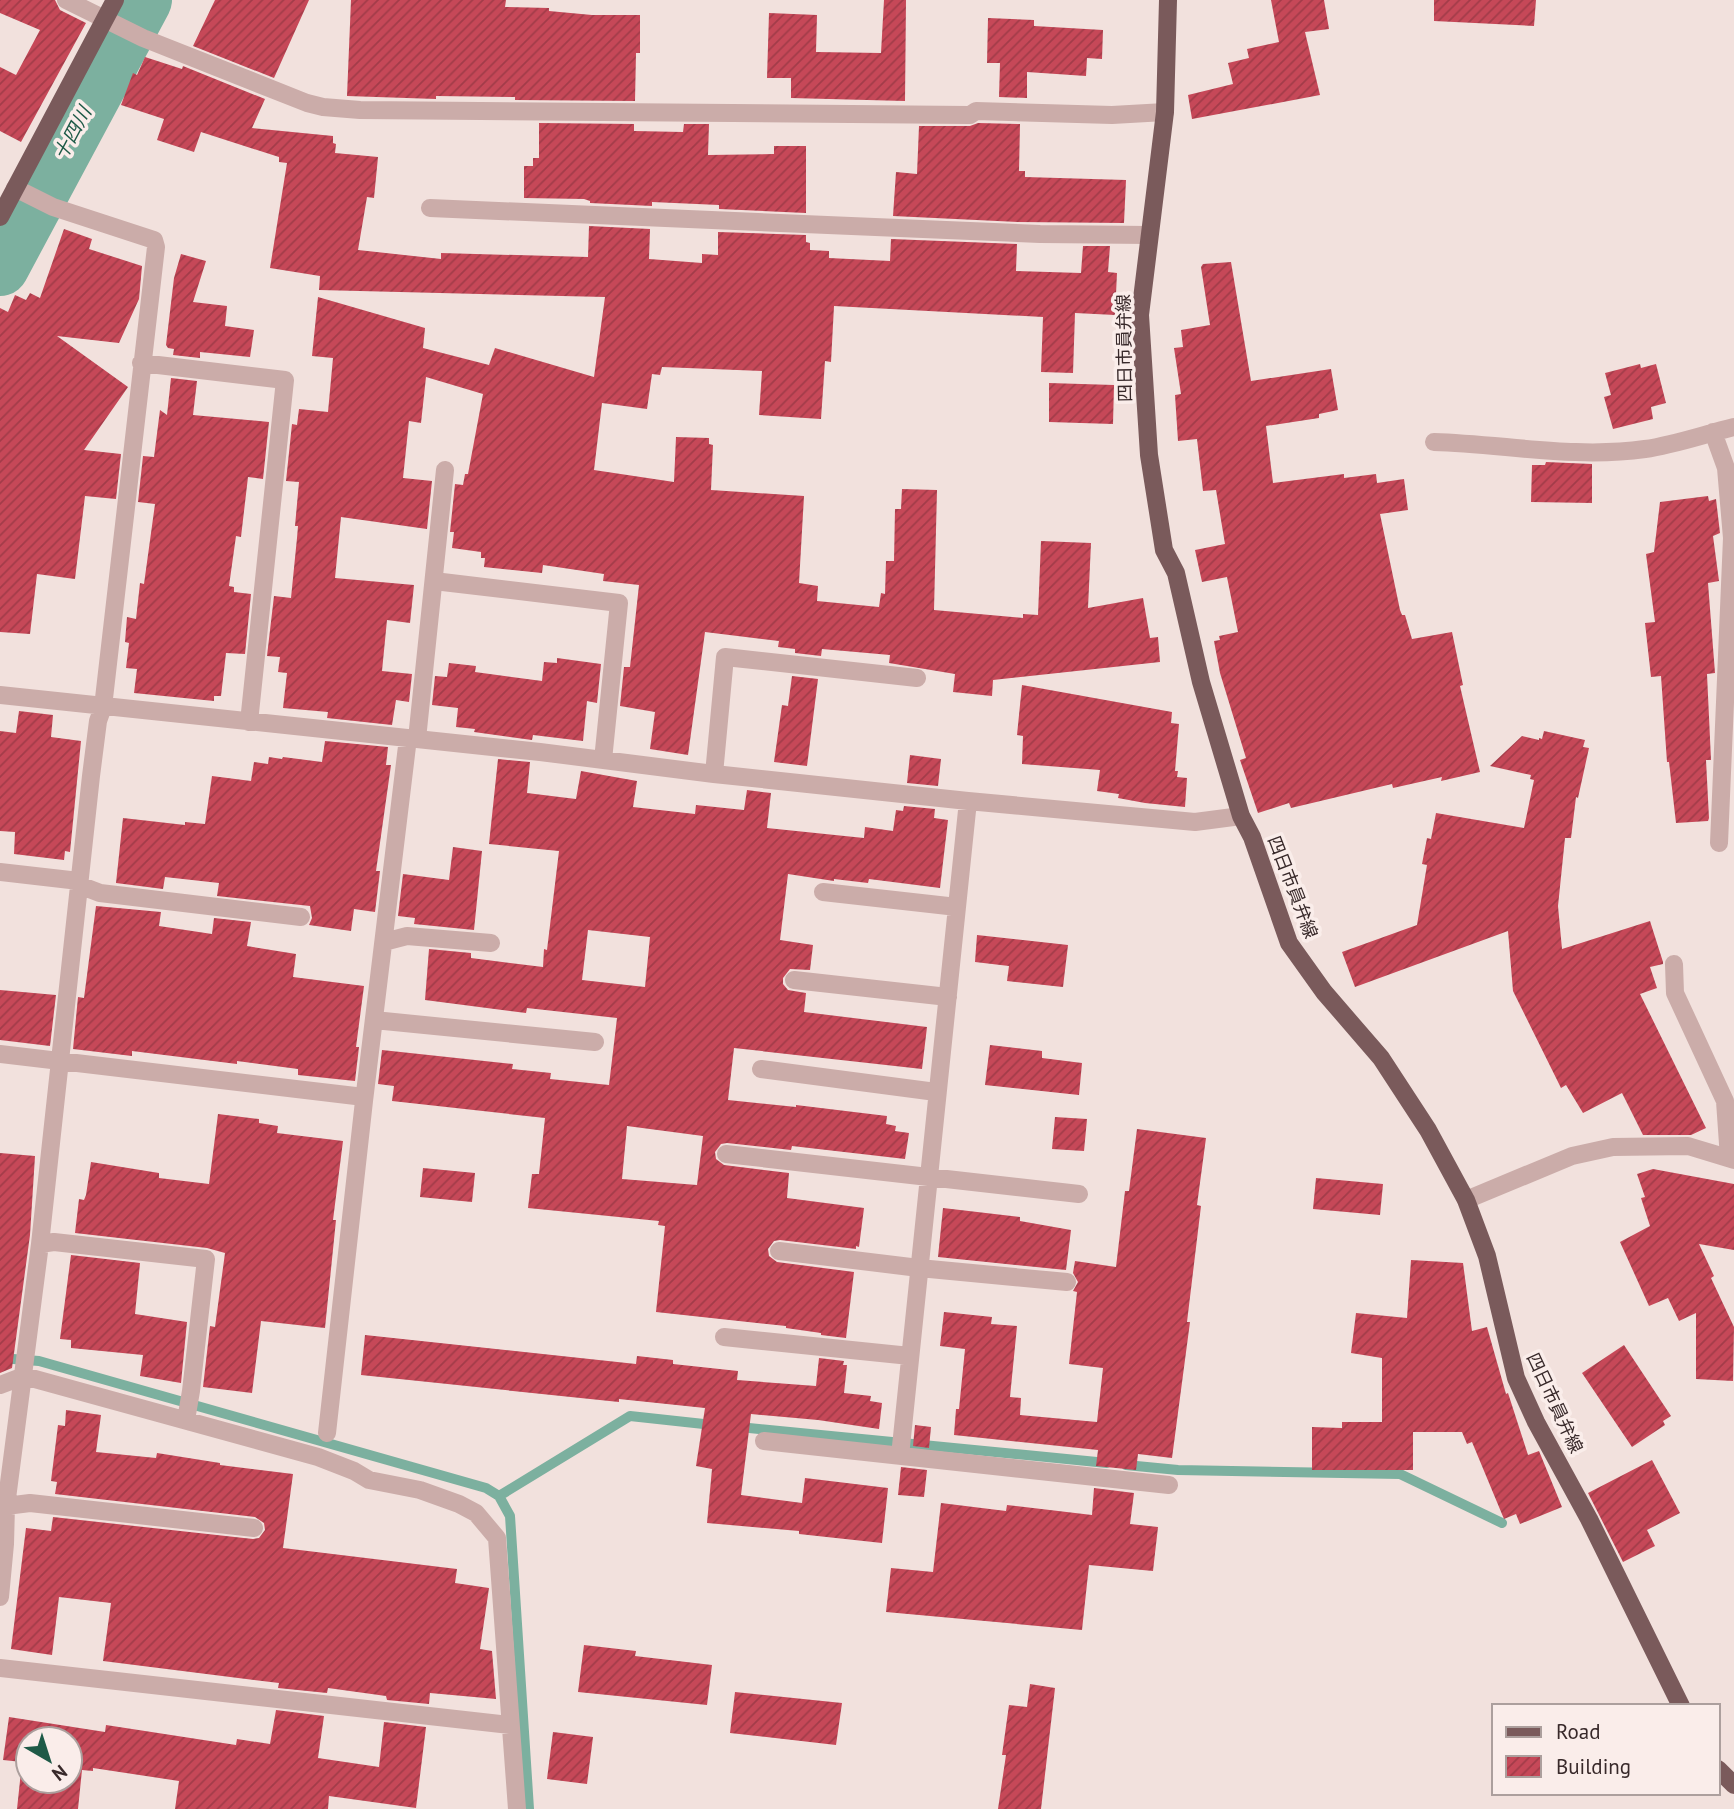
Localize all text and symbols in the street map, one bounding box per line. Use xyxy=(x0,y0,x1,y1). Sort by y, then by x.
water label: 十四川 xyxy=(48,100,97,164)
street label: 四日市員弁線 xyxy=(1112,294,1136,402)
street label: 四日市員弁線 xyxy=(1263,832,1323,942)
street label: 四日市員弁線 xyxy=(1522,1349,1588,1457)
legend xyxy=(1492,1704,1720,1795)
text: Road xyxy=(1556,1718,1600,1745)
north arrow xyxy=(14,1725,84,1795)
text: Building xyxy=(1556,1753,1631,1780)
text: N xyxy=(47,1760,72,1786)

